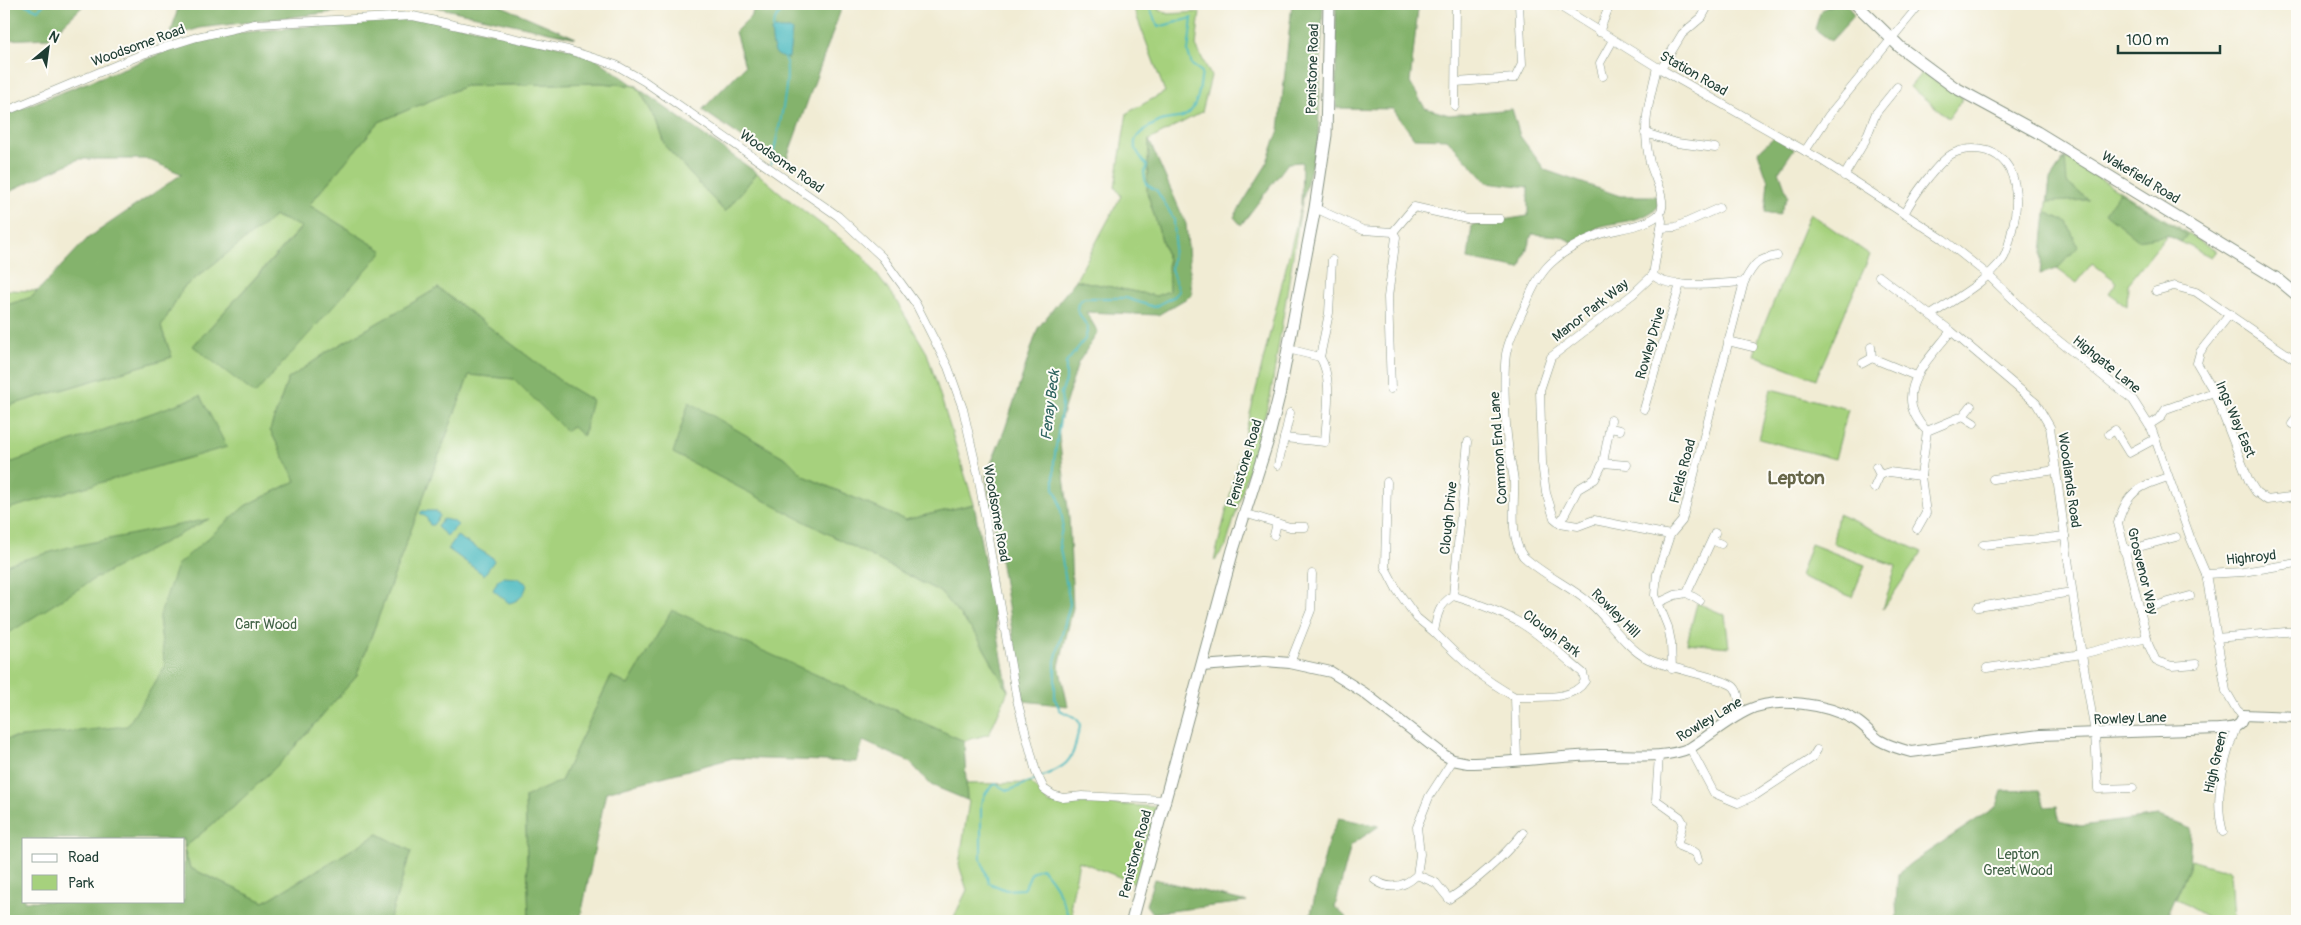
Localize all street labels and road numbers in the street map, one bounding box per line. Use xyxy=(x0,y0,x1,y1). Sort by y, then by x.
street label: Woodsome Road xyxy=(89,21,188,70)
street label: Penistone Road xyxy=(1302,23,1323,115)
street label: Station Road xyxy=(1657,47,1731,100)
street label: Woodsome Road xyxy=(736,126,827,197)
street label: Wakefield Road xyxy=(2098,147,2183,208)
street label: Manor Park Way xyxy=(1549,275,1632,345)
street label: Rowley Drive xyxy=(1632,305,1669,381)
street label: Highgate Lane xyxy=(2069,332,2144,397)
street label: Ings Way East xyxy=(2212,378,2259,460)
street label: Common End Lane xyxy=(1486,391,1511,505)
street label: Penistone Road xyxy=(1223,417,1266,509)
street label: Woodlands Road xyxy=(2054,431,2085,529)
street label: Fields Road xyxy=(1666,437,1699,505)
street label: Woodsome Road xyxy=(980,463,1013,563)
street label: Clough Drive xyxy=(1436,481,1461,555)
street label: Grosvenor Way xyxy=(2124,526,2162,616)
street label: Highroyd xyxy=(2225,546,2277,569)
street label: Rowley Hill xyxy=(1588,585,1644,641)
street label: Clough Park xyxy=(1519,606,1584,661)
street label: Rowley Lane xyxy=(1674,693,1745,746)
street label: Rowley Lane xyxy=(2093,709,2167,728)
street label: High Green xyxy=(2200,729,2231,795)
street label: Penistone Road xyxy=(1116,808,1155,900)

